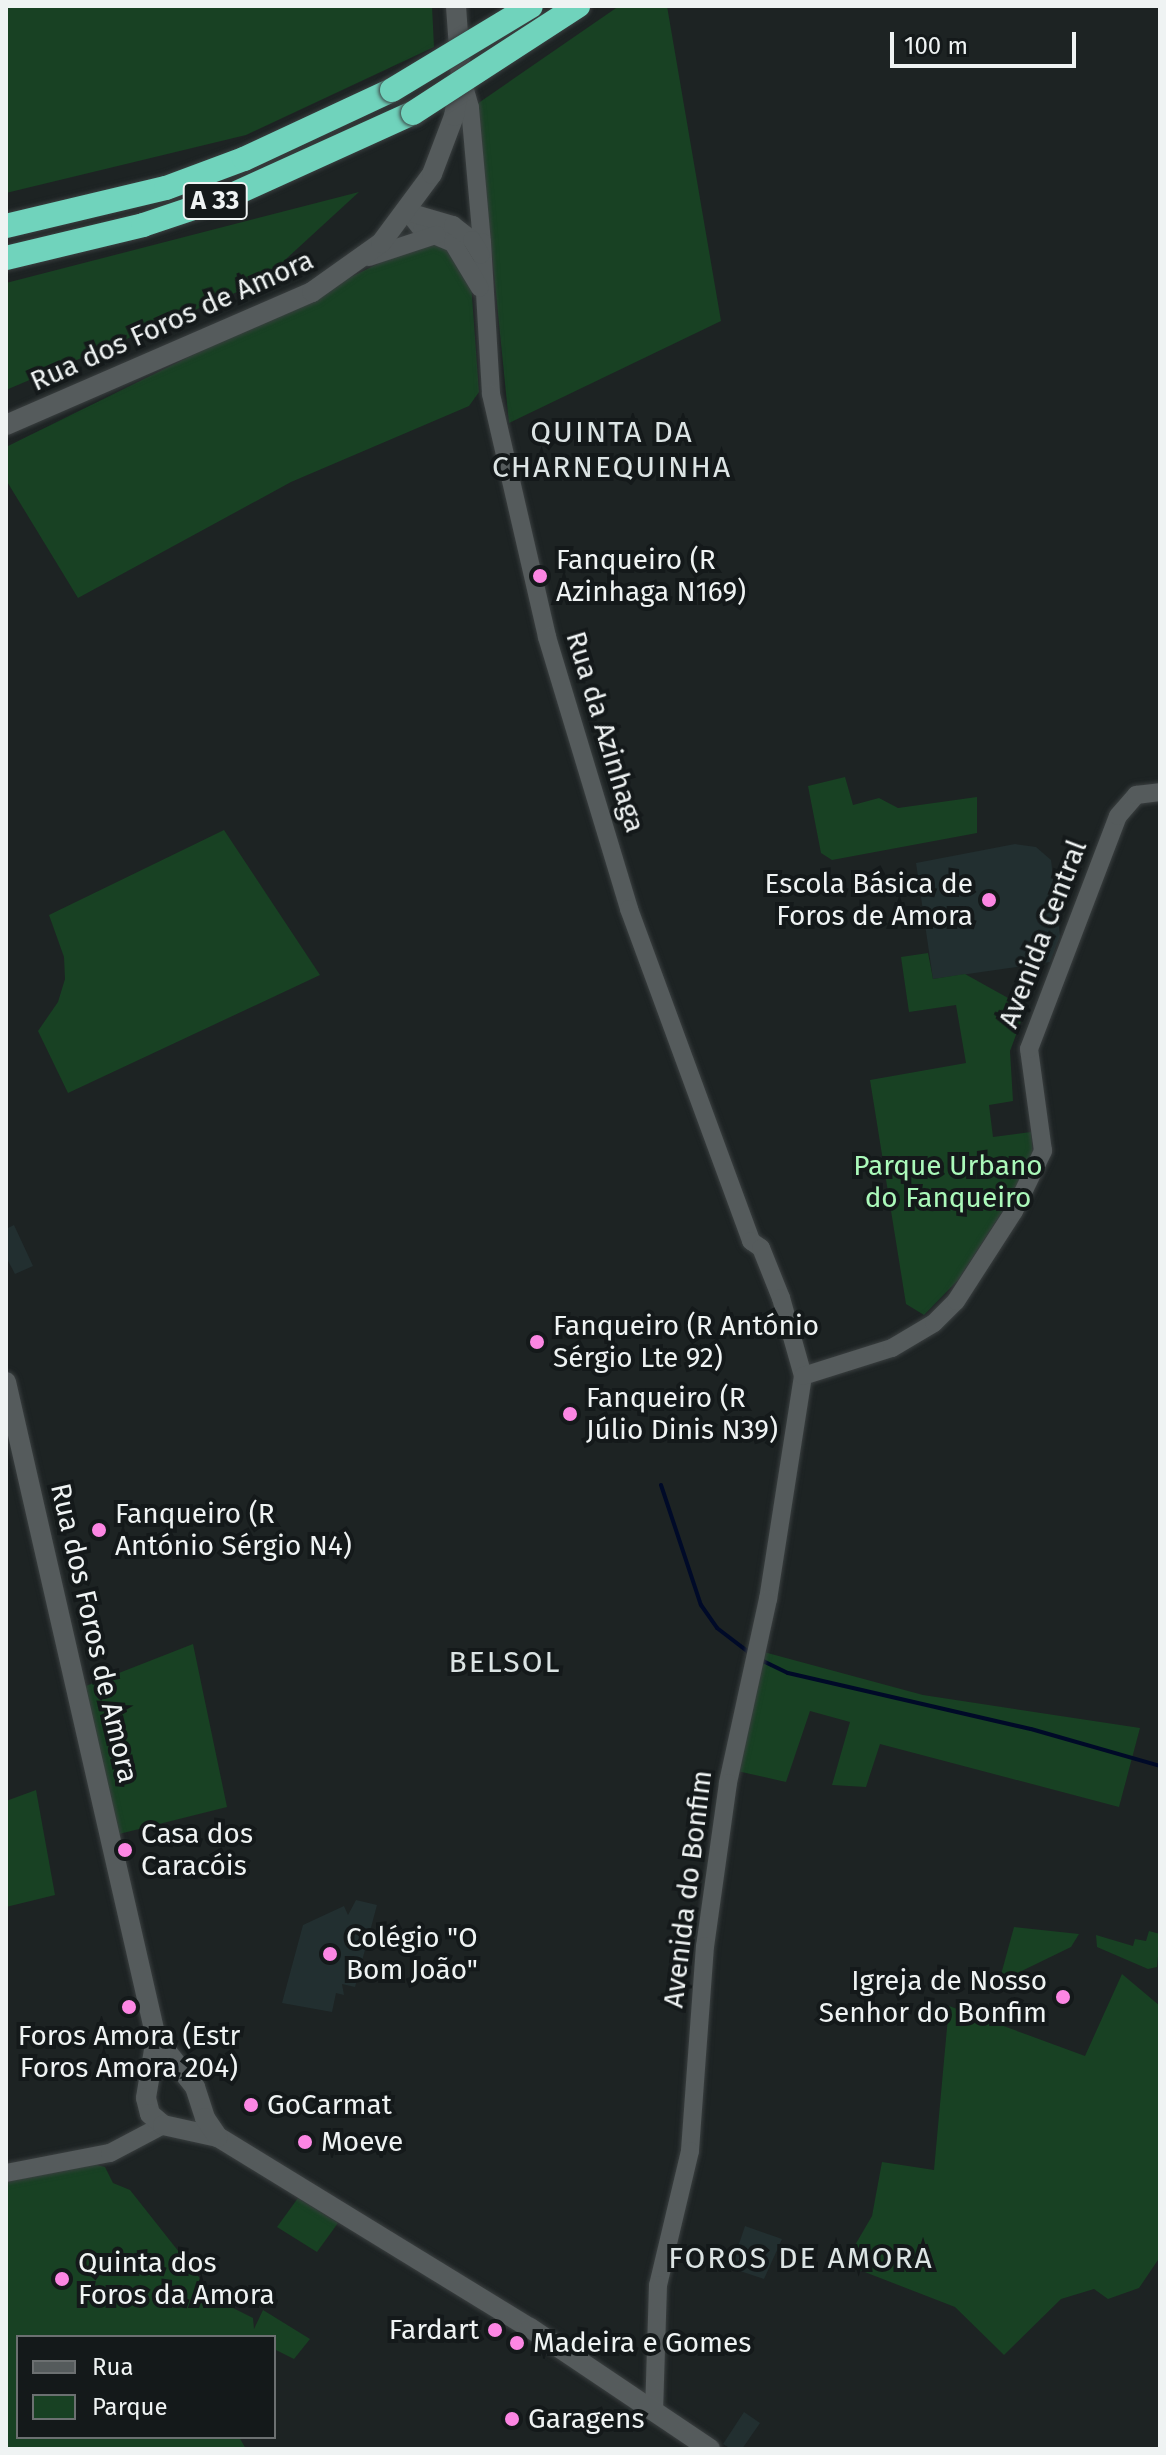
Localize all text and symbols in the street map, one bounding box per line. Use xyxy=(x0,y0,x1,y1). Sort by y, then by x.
scale bar xyxy=(894,16,1080,66)
text: 100 m xyxy=(904,32,968,60)
road number: A 33 xyxy=(181,179,249,223)
street label: Rua dos Foros de Amora xyxy=(25,243,319,399)
district label: QUINTA DA CHARNEQUINHA xyxy=(492,414,732,484)
place label: Fanqueiro (R Azinhaga N169) xyxy=(556,543,746,609)
marker: Fanqueiro (R Azinhaga N169) xyxy=(531,567,549,585)
street label: Rua da Azinhaga xyxy=(558,627,652,837)
street label: Avenida Central xyxy=(992,835,1094,1033)
place label: Escola Básica de Foros de Amora xyxy=(764,867,973,933)
marker: Escola Básica de Foros de Amora xyxy=(980,891,998,909)
park label: Parque Urbano do Fanqueiro xyxy=(853,1149,1043,1215)
place label: Fanqueiro (R António Sérgio Lte 92) xyxy=(553,1309,819,1375)
marker: Fanqueiro (R António Sérgio Lte 92) xyxy=(528,1333,546,1351)
place label: Fanqueiro (R Júlio Dinis N39) xyxy=(586,1381,778,1447)
marker: Fanqueiro (R Júlio Dinis N39) xyxy=(561,1405,579,1423)
street label: Rua dos Foros de Amora xyxy=(43,1480,145,1786)
place label: Fanqueiro (R António Sérgio N4) xyxy=(115,1497,352,1563)
marker: Fanqueiro (R António Sérgio N4) xyxy=(90,1521,108,1539)
district label: BELSOL xyxy=(449,1644,561,1680)
street label: Avenida do Bonfim xyxy=(657,1768,719,2010)
place label: Casa dos Caracóis xyxy=(141,1817,253,1883)
marker: Casa dos Caracóis xyxy=(116,1841,134,1859)
place label: Colégio "O Bom João" xyxy=(346,1921,478,1987)
marker: Colégio "O Bom João" xyxy=(321,1945,339,1963)
place label: Igreja de Nosso Senhor do Bonfim xyxy=(819,1964,1047,2030)
marker: Igreja de Nosso Senhor do Bonfim xyxy=(1054,1988,1072,2006)
marker: Foros Amora (Estr Foros Amora 204) xyxy=(120,1998,138,2016)
place label: Foros Amora (Estr Foros Amora 204) xyxy=(18,2019,240,2085)
place label: GoCarmat xyxy=(267,2088,392,2122)
marker: GoCarmat xyxy=(242,2096,260,2114)
place label: Moeve xyxy=(321,2125,403,2159)
marker: Moeve xyxy=(296,2133,314,2151)
district label: FOROS DE AMORA xyxy=(668,2240,934,2276)
place label: Quinta dos Foros da Amora xyxy=(78,2246,275,2312)
marker: Quinta dos Foros da Amora xyxy=(53,2270,71,2288)
place label: Fardart xyxy=(389,2313,479,2347)
marker: Fardart xyxy=(486,2321,504,2339)
place label: Madeira e Gomes xyxy=(533,2326,751,2360)
marker: Madeira e Gomes xyxy=(508,2334,526,2352)
legend xyxy=(16,2335,276,2439)
text: Rua xyxy=(92,2353,134,2381)
text: Parque xyxy=(92,2393,168,2421)
place label: Garagens xyxy=(528,2402,645,2436)
marker: Garagens xyxy=(503,2410,521,2428)

